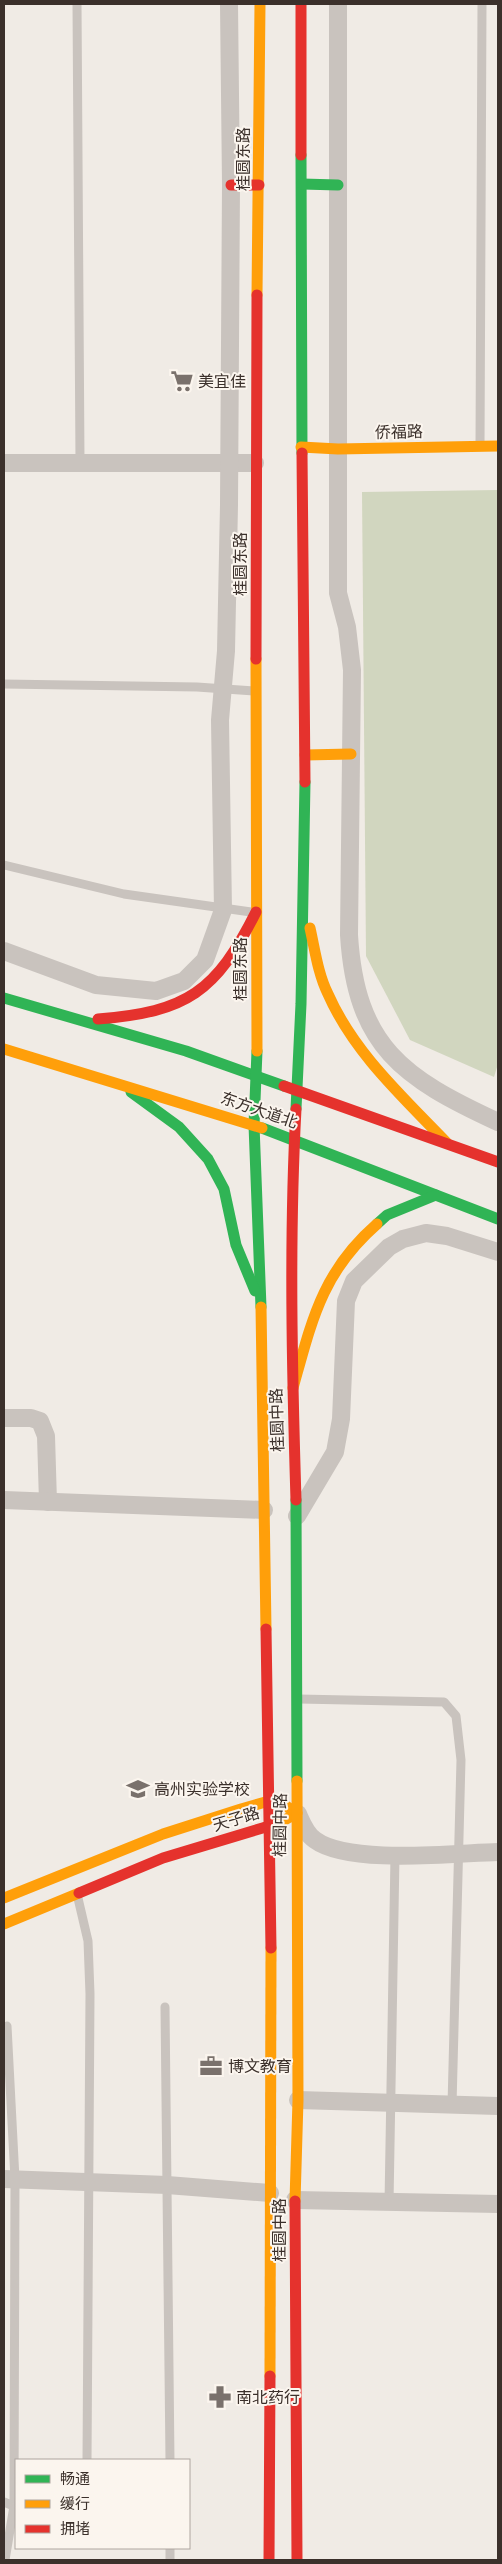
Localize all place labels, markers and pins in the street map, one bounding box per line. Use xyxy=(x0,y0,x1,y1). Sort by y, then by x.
supermarket icon: 美宜佳 xyxy=(169,368,195,394)
place label: 美宜佳 xyxy=(198,372,246,391)
school or university icon: 高州实验学校 xyxy=(125,1776,151,1802)
place label: 高州实验学校 xyxy=(154,1780,250,1799)
office icon: 博文教育 xyxy=(198,2053,224,2079)
place label: 博文教育 xyxy=(228,2057,292,2076)
pharmacy icon: 南北药行 xyxy=(207,2384,233,2410)
place label: 南北药行 xyxy=(236,2388,300,2407)

